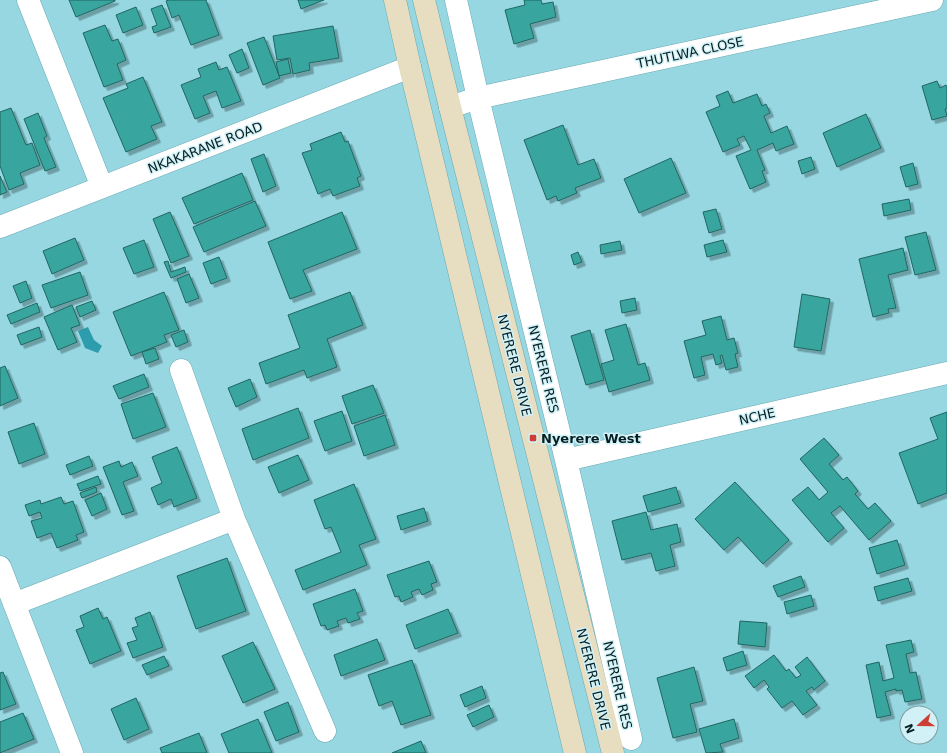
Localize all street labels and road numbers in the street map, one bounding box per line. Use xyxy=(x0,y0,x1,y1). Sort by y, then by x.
street label: THUTLWA CLOSE xyxy=(634,34,745,71)
street label: NKAKARANE ROAD xyxy=(146,119,265,176)
street label: NYERERE DRIVE xyxy=(495,313,534,418)
street label: NYERERE RES xyxy=(525,324,562,415)
street label: NCHE xyxy=(737,405,777,428)
street label: NYERERE DRIVE xyxy=(574,627,613,732)
street label: NYERERE RES xyxy=(600,640,635,731)

